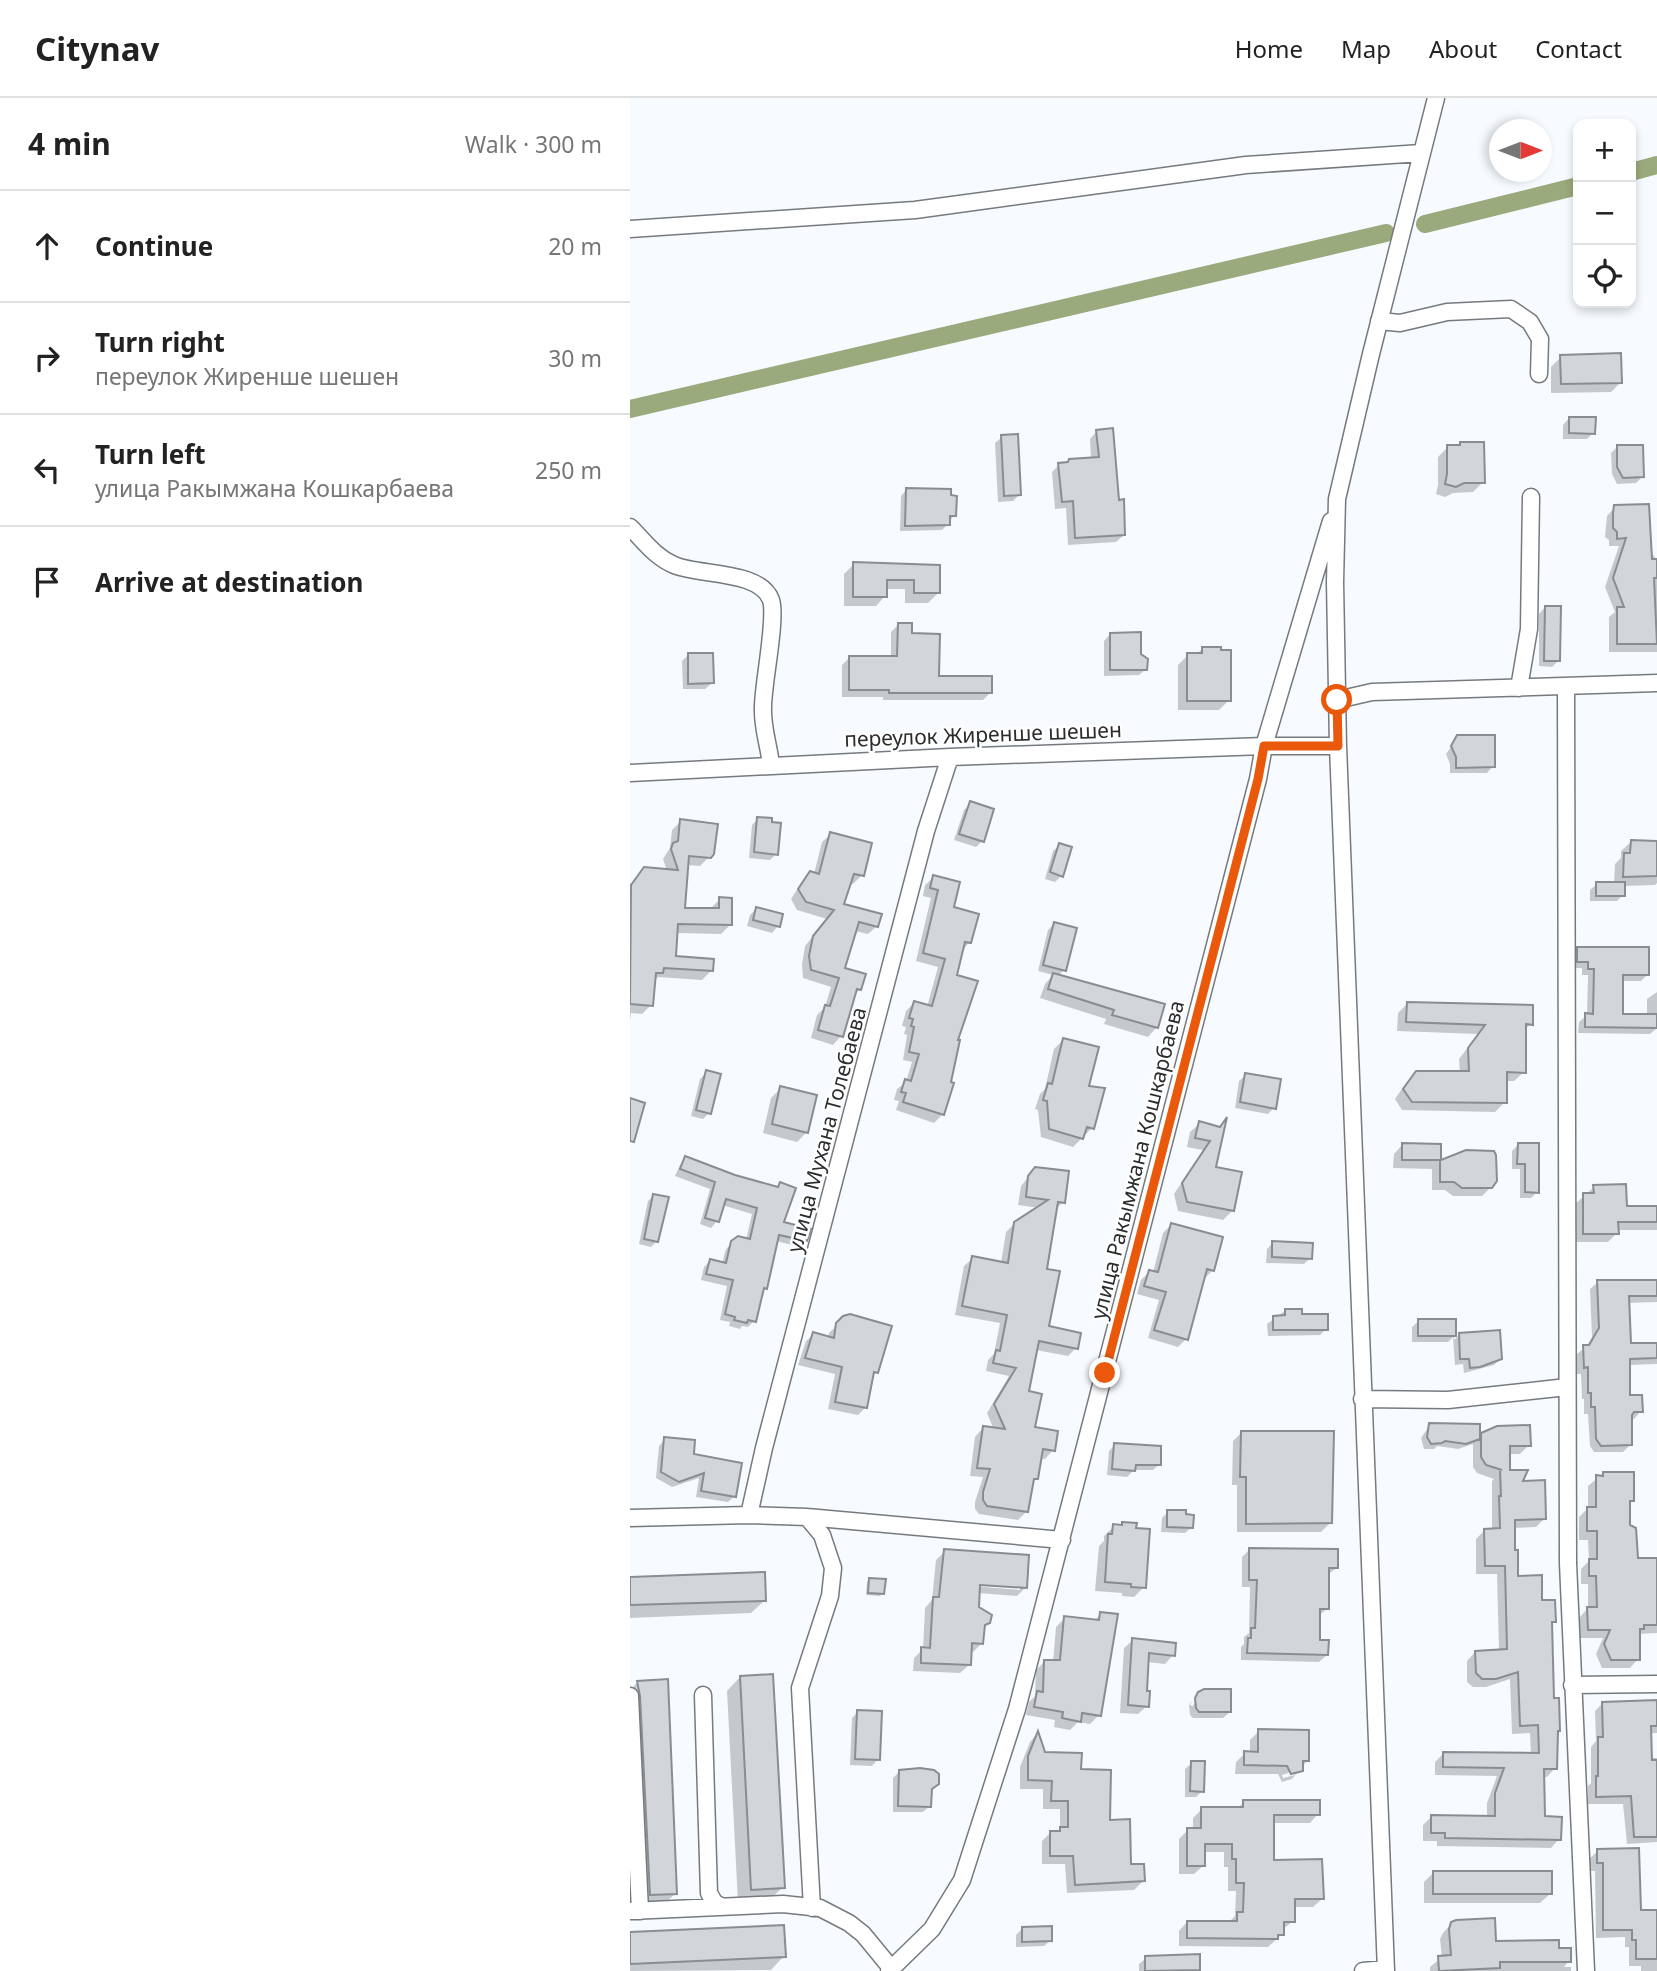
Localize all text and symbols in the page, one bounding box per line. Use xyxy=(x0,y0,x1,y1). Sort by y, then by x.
text: Citynav xyxy=(35,26,159,71)
text: Home xyxy=(1235,32,1303,65)
text: Map xyxy=(1341,32,1391,65)
text: About xyxy=(1429,32,1497,65)
text: Contact xyxy=(1535,32,1622,65)
north arrow xyxy=(1489,119,1552,182)
map controls xyxy=(1573,119,1636,308)
button: + xyxy=(1573,119,1636,182)
text: 4 min xyxy=(28,123,111,164)
text: Walk · 300 m xyxy=(465,128,602,160)
button: − xyxy=(1573,182,1636,245)
icon: ahead xyxy=(28,227,66,265)
text: Continue xyxy=(95,228,213,264)
text: 20 m xyxy=(548,230,602,262)
button: locate xyxy=(1573,245,1636,308)
text: Turn right xyxy=(95,324,225,360)
icon: right xyxy=(28,339,66,377)
text: 30 m xyxy=(548,342,602,374)
text: переулок Жиренше шешен xyxy=(95,360,399,392)
text: Turn left xyxy=(95,436,206,472)
icon: left xyxy=(28,451,66,489)
text: 250 m xyxy=(535,454,602,486)
text: улица Ракымжана Кошкарбаева xyxy=(95,472,454,504)
icon: arrive xyxy=(28,563,66,601)
text: Arrive at destination xyxy=(95,564,364,600)
route start xyxy=(1321,684,1352,715)
street label: переулок Жиренше шешен xyxy=(844,715,1122,753)
street label: улица Ракымжана Кошкарбаева xyxy=(1084,997,1190,1322)
street label: улица Мухана Толебаева xyxy=(780,1004,872,1256)
route end xyxy=(1089,1357,1120,1388)

